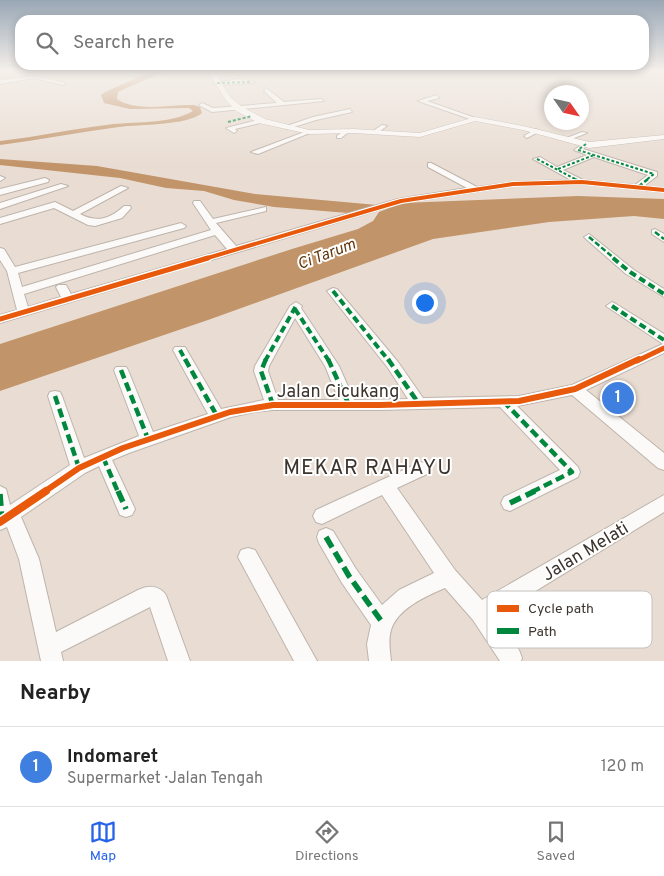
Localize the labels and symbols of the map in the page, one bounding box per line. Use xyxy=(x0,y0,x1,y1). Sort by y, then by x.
north arrow xyxy=(544,85,589,130)
water label: Ci Tarum xyxy=(295,235,359,275)
your location xyxy=(412,290,438,316)
pin: 1 xyxy=(602,379,634,417)
street label: Jalan Cicukang xyxy=(277,381,399,404)
district label: MEKAR RAHAYU xyxy=(283,455,453,482)
street label: Jalan Melati xyxy=(538,517,633,587)
legend xyxy=(487,591,652,648)
text: Cycle path xyxy=(528,601,594,618)
text: Path xyxy=(528,624,557,641)

